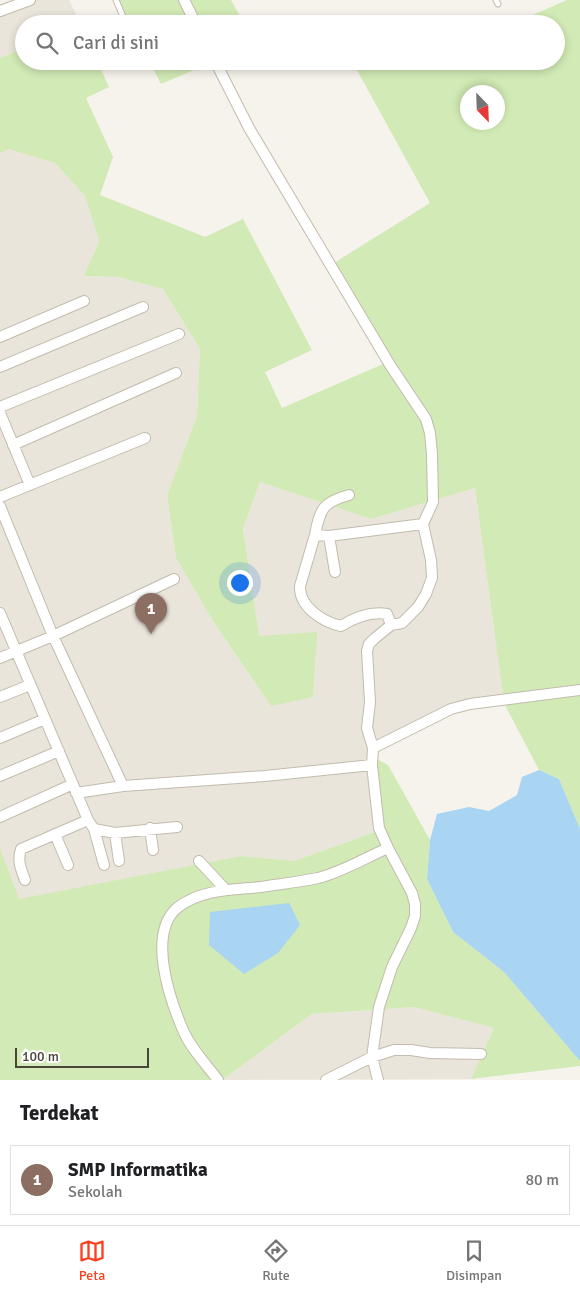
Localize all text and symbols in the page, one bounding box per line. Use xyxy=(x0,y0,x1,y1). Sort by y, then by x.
search box xyxy=(15,15,565,70)
icon: search xyxy=(33,29,61,57)
text: Cari di sini xyxy=(73,31,159,55)
north arrow xyxy=(460,85,505,130)
your location xyxy=(227,570,253,596)
pin: 1 xyxy=(135,593,167,634)
scale bar xyxy=(15,1045,149,1068)
text: 100 m xyxy=(22,1048,59,1065)
text: Terdekat xyxy=(20,1100,99,1126)
text: SMP Informatika xyxy=(68,1158,208,1182)
text: 1 xyxy=(33,1170,41,1190)
text: 80 m xyxy=(525,1170,559,1190)
text: Sekolah xyxy=(68,1182,122,1202)
tab: Peta xyxy=(78,1237,106,1284)
tab: Rute xyxy=(262,1237,290,1284)
tab: Disimpan xyxy=(446,1237,502,1284)

